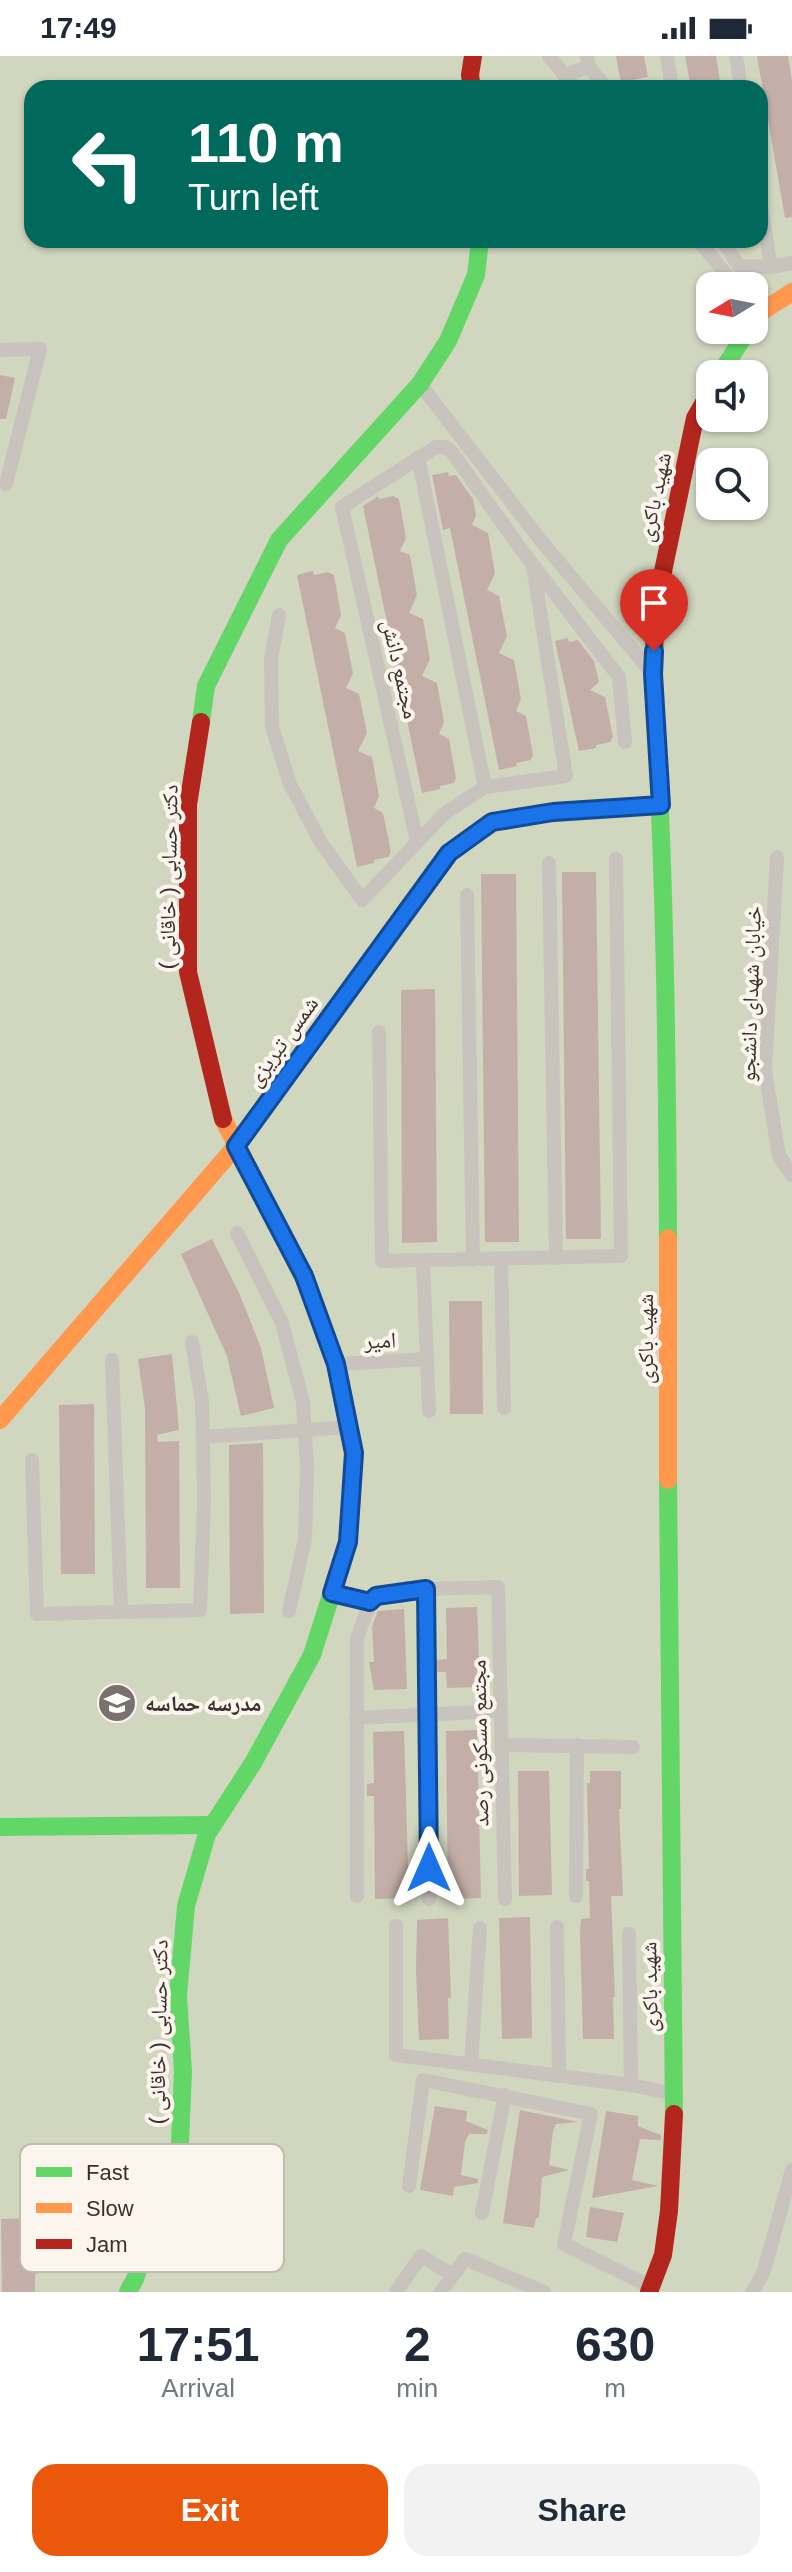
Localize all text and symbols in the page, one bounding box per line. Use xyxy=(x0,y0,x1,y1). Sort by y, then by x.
text: 17:49 xyxy=(40,11,117,44)
text: 110 m xyxy=(188,111,344,174)
icon: left xyxy=(56,112,160,216)
text: Turn left xyxy=(188,177,319,218)
north arrow xyxy=(696,272,768,344)
map controls xyxy=(696,272,768,520)
button: sound xyxy=(696,360,768,432)
button: search xyxy=(696,448,768,520)
street label: شهید باکری xyxy=(633,450,677,544)
pin xyxy=(620,569,688,651)
icon: arrive xyxy=(632,581,676,625)
street label: مجتمع دانش xyxy=(376,617,424,721)
street label: دکتر حسابی ( خاقانی ) xyxy=(154,784,184,970)
street label: خیابان شهدای دانشجو xyxy=(735,906,767,1083)
street label: شمس تبریزی xyxy=(241,991,324,1092)
street label: شهید باکری xyxy=(633,1294,659,1384)
street label: امیر xyxy=(362,1327,397,1354)
street label: مجتمع مسکونی رصد xyxy=(466,1659,494,1827)
school or university icon: مدرسه حماسه xyxy=(96,1682,138,1724)
place label: مدرسه حماسه xyxy=(145,1691,262,1716)
position arrow xyxy=(387,1826,471,1910)
street label: دکتر حسابی ( خاقانی ) xyxy=(144,1939,174,2125)
street label: شهید باکری xyxy=(636,1941,664,2032)
legend xyxy=(20,2144,284,2272)
text: Fast xyxy=(86,2160,129,2185)
text: Slow xyxy=(86,2196,134,2221)
text: Jam xyxy=(86,2232,128,2257)
text: 17:51 xyxy=(137,2318,260,2371)
text: 2 xyxy=(404,2318,431,2371)
text: 630 xyxy=(575,2318,655,2371)
text: Arrival xyxy=(161,2373,235,2403)
text: min xyxy=(396,2373,438,2403)
text: m xyxy=(604,2373,626,2403)
button: Exit xyxy=(32,2464,388,2556)
button: Share xyxy=(404,2464,760,2556)

